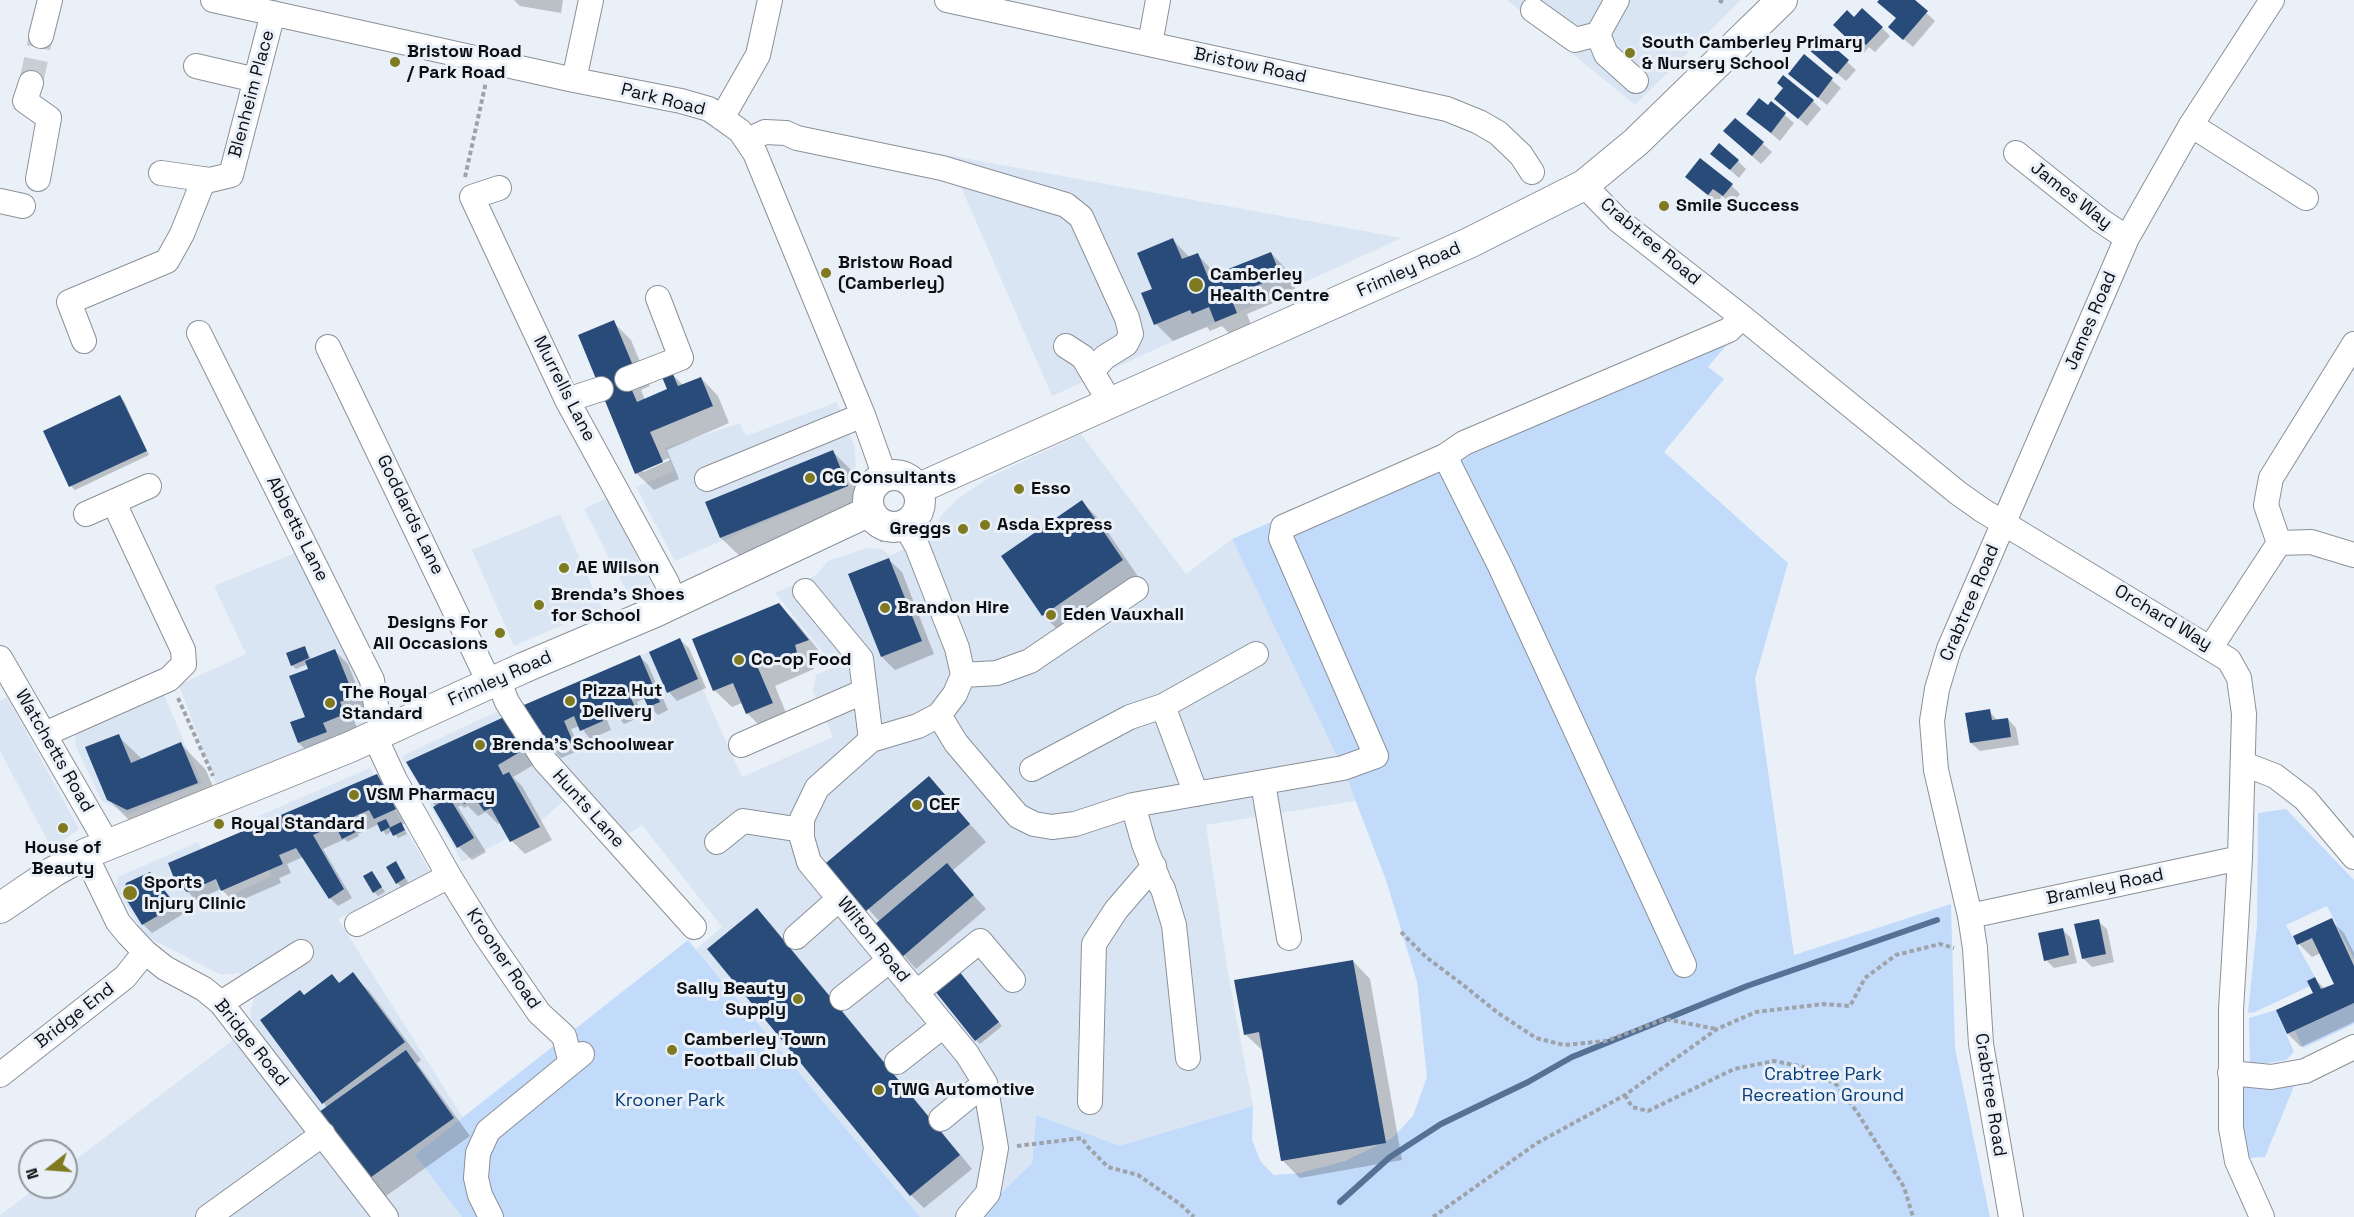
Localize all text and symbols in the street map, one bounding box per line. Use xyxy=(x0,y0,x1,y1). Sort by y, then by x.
street label: Blenheim Place xyxy=(225,28,279,160)
place label: South Camberley Primary & Nursery School xyxy=(1642,32,1863,74)
place label: Bristow Road / Park Road xyxy=(407,41,522,84)
street label: Bristow Road xyxy=(1192,44,1308,88)
marker: South Camberley Primary & Nursery School xyxy=(1623,46,1637,60)
marker: Bristow Road / Park Road xyxy=(388,55,402,69)
street label: Park Road xyxy=(619,79,707,121)
street label: James Way xyxy=(2026,157,2116,235)
street label: Crabtree Road xyxy=(1595,194,1705,290)
place label: Smile Success xyxy=(1676,195,1799,217)
marker: Smile Success xyxy=(1657,199,1671,213)
street label: Frimley Road xyxy=(1354,238,1464,302)
place label: Bristow Road (Camberley) xyxy=(838,252,953,294)
place label: Camberley Health Centre xyxy=(1210,264,1329,306)
marker: Bristow Road (Camberley) xyxy=(819,266,833,280)
street label: James Road xyxy=(2061,268,2121,374)
marker: Camberley Health Centre xyxy=(1187,276,1205,294)
street label: Murrells Lane xyxy=(528,333,600,445)
street label: Goddards Lane xyxy=(372,452,448,578)
place label: CG Consultants xyxy=(822,467,956,489)
marker: CG Consultants xyxy=(803,471,817,485)
street label: Abbetts Lane xyxy=(261,473,333,585)
place label: Esso xyxy=(1031,478,1071,500)
marker: Esso xyxy=(1012,482,1026,496)
place label: Asda Express xyxy=(997,514,1112,536)
place label: Greggs xyxy=(889,518,951,540)
marker: Asda Express xyxy=(978,518,992,532)
marker: Greggs xyxy=(956,522,970,536)
street label: Crabtree Road xyxy=(1936,541,2004,665)
place label: AE Wilson xyxy=(576,557,659,579)
marker: AE Wilson xyxy=(557,561,571,575)
street label: Orchard Way xyxy=(2110,580,2216,656)
place label: Brenda's Shoes for School xyxy=(551,584,685,626)
place label: Brandon Hire xyxy=(897,597,1009,619)
marker: Brenda's Shoes for School xyxy=(532,598,546,612)
marker: Brandon Hire xyxy=(878,601,892,615)
place label: Eden Vauxhall xyxy=(1063,604,1184,626)
marker: Eden Vauxhall xyxy=(1044,608,1058,622)
place label: Designs For All Occasions xyxy=(373,612,488,654)
marker: Designs For All Occasions xyxy=(493,626,507,640)
street label: Frimley Road xyxy=(445,647,555,711)
place label: Co-op Food xyxy=(751,649,852,671)
marker: Co-op Food xyxy=(732,653,746,667)
place label: Pizza Hut Delivery xyxy=(582,680,662,722)
place label: The Royal Standard xyxy=(342,682,427,724)
street label: Watchetts Road xyxy=(10,686,98,816)
marker: Pizza Hut Delivery xyxy=(563,694,577,708)
marker: The Royal Standard xyxy=(323,696,337,710)
place label: Brenda's Schoolwear xyxy=(492,734,674,756)
marker: Brenda's Schoolwear xyxy=(473,738,487,752)
street label: Hunts Lane xyxy=(547,765,629,853)
place label: VSM Pharmacy xyxy=(366,784,495,806)
marker: VSM Pharmacy xyxy=(347,788,361,802)
place label: CEF xyxy=(929,794,960,816)
marker: CEF xyxy=(910,798,924,812)
place label: Royal Standard xyxy=(231,813,365,835)
marker: Royal Standard xyxy=(212,817,226,831)
marker: House of Beauty xyxy=(56,821,70,835)
place label: House of Beauty xyxy=(25,837,101,880)
street label: Bramley Road xyxy=(2045,864,2165,910)
place label: Sports Injury Clinic xyxy=(144,872,246,914)
marker: Sports Injury Clinic xyxy=(121,884,139,902)
street label: Wilton Road xyxy=(832,893,914,987)
street label: Krooner Road xyxy=(461,904,545,1014)
street label: Bridge End xyxy=(31,978,119,1054)
place label: Sally Beauty Supply xyxy=(677,978,786,1020)
marker: Sally Beauty Supply xyxy=(791,992,805,1006)
street label: Bridge Road xyxy=(209,995,293,1091)
place label: Camberley Town Football Club xyxy=(684,1029,826,1072)
street label: Crabtree Road xyxy=(1970,1032,2010,1158)
marker: Camberley Town Football Club xyxy=(665,1043,679,1057)
park label: Crabtree Park Recreation Ground xyxy=(1742,1064,1904,1106)
place label: TWG Automotive xyxy=(891,1079,1035,1101)
marker: TWG Automotive xyxy=(872,1083,886,1097)
park label: Krooner Park xyxy=(615,1090,725,1112)
north arrow xyxy=(18,1139,78,1199)
text: N xyxy=(21,1166,44,1182)

